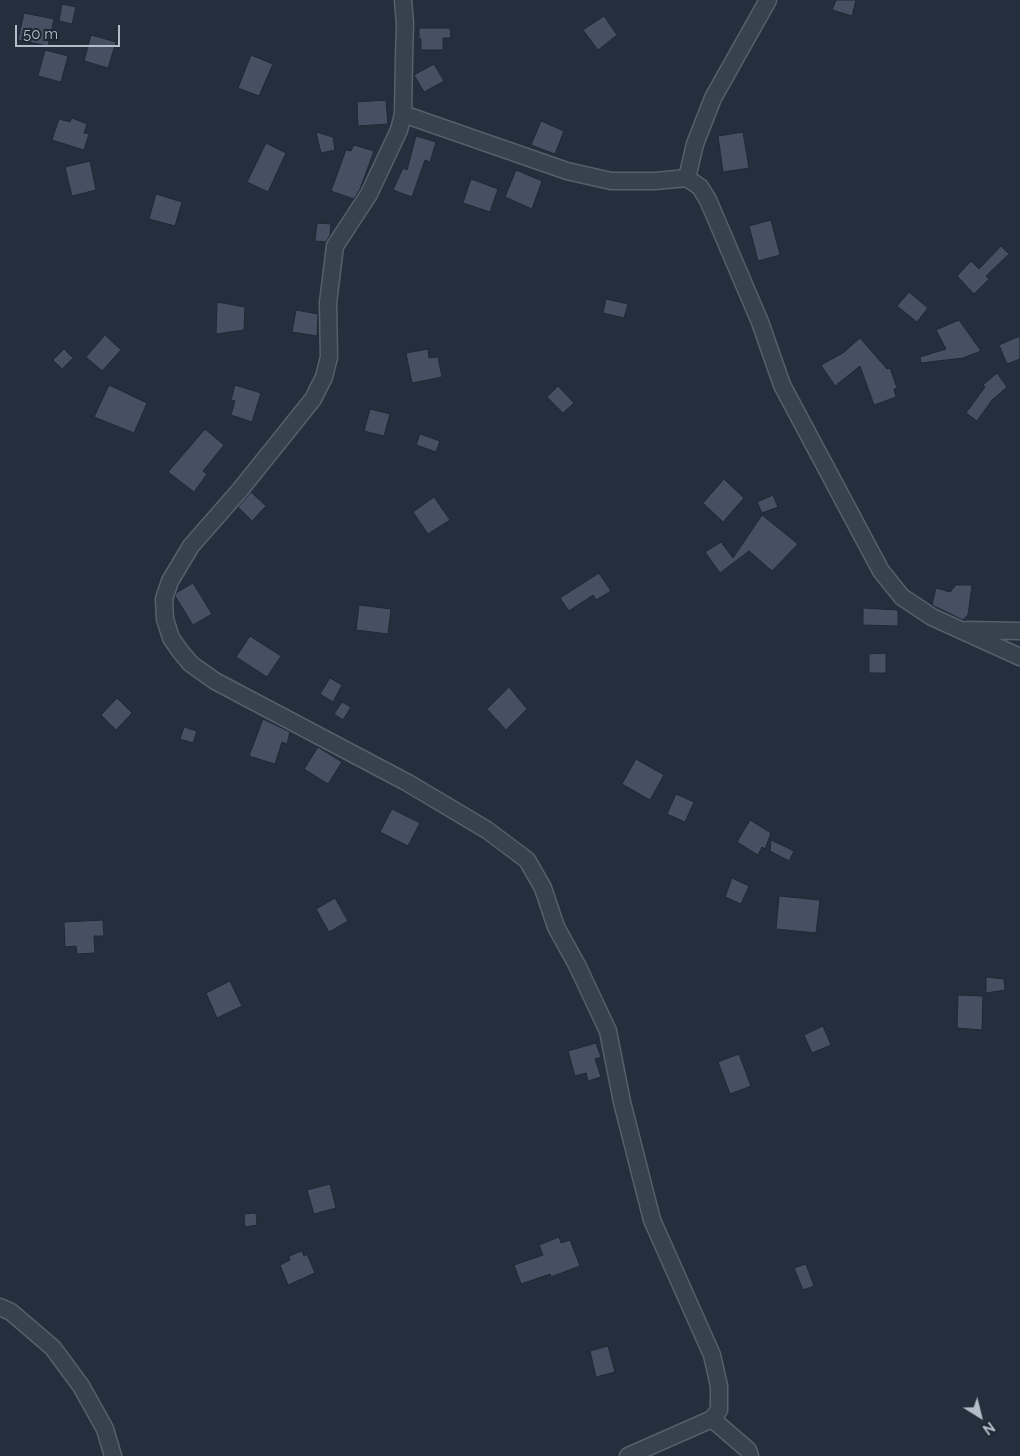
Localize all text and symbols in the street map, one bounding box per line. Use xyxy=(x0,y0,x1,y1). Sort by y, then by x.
scale bar xyxy=(18,15,122,47)
text: 50 m xyxy=(23,25,58,43)
north arrow xyxy=(955,1391,1005,1441)
text: N xyxy=(980,1419,998,1438)

